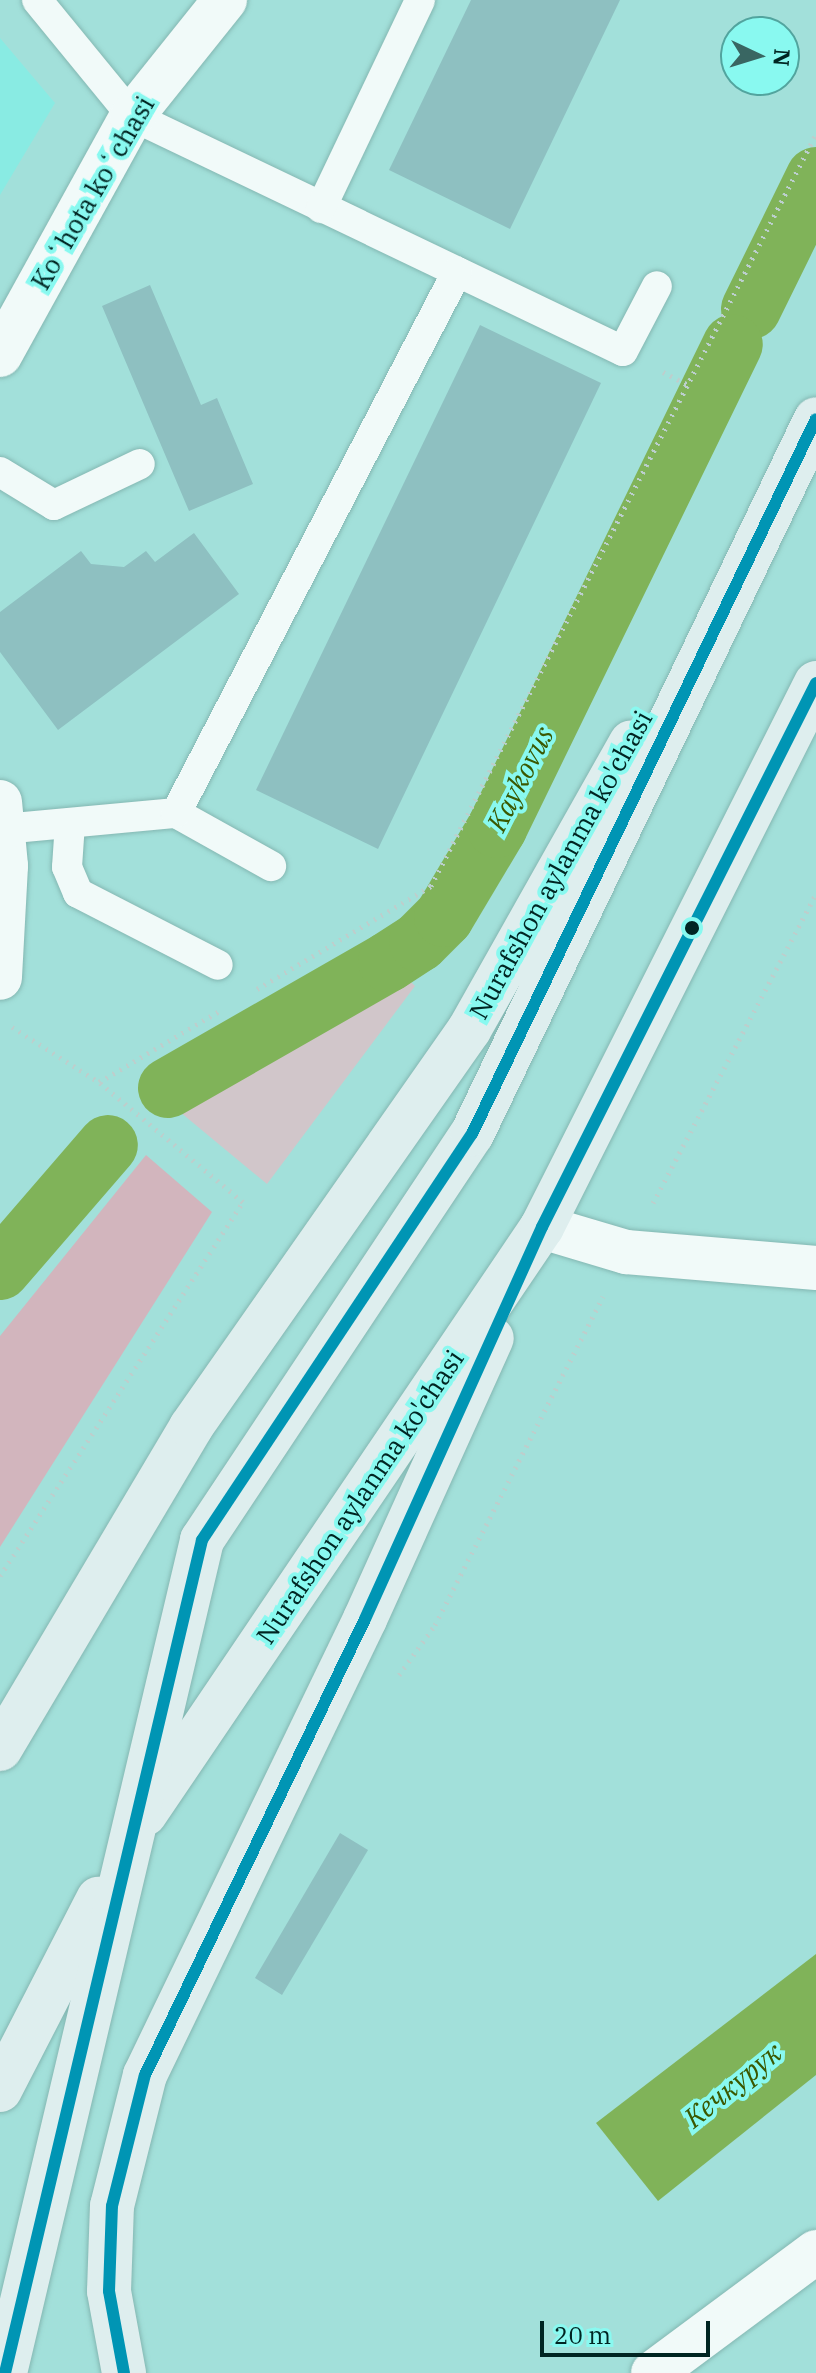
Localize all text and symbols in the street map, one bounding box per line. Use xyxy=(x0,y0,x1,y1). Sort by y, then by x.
north arrow xyxy=(720,16,800,96)
text: N xyxy=(767,48,798,67)
street label: Koʻhota koʻchasi xyxy=(25,91,161,295)
street label: Nurafshon aylanma ko'chasi xyxy=(463,705,659,1025)
water label: Kaykovus xyxy=(479,721,561,837)
unlabelled marker xyxy=(684,920,700,936)
street label: Nurafshon aylanma ko'chasi xyxy=(250,1344,470,1650)
water label: Кечкурук xyxy=(677,2035,789,2135)
scale bar xyxy=(544,2305,714,2355)
text: 20 m xyxy=(554,2319,611,2351)

